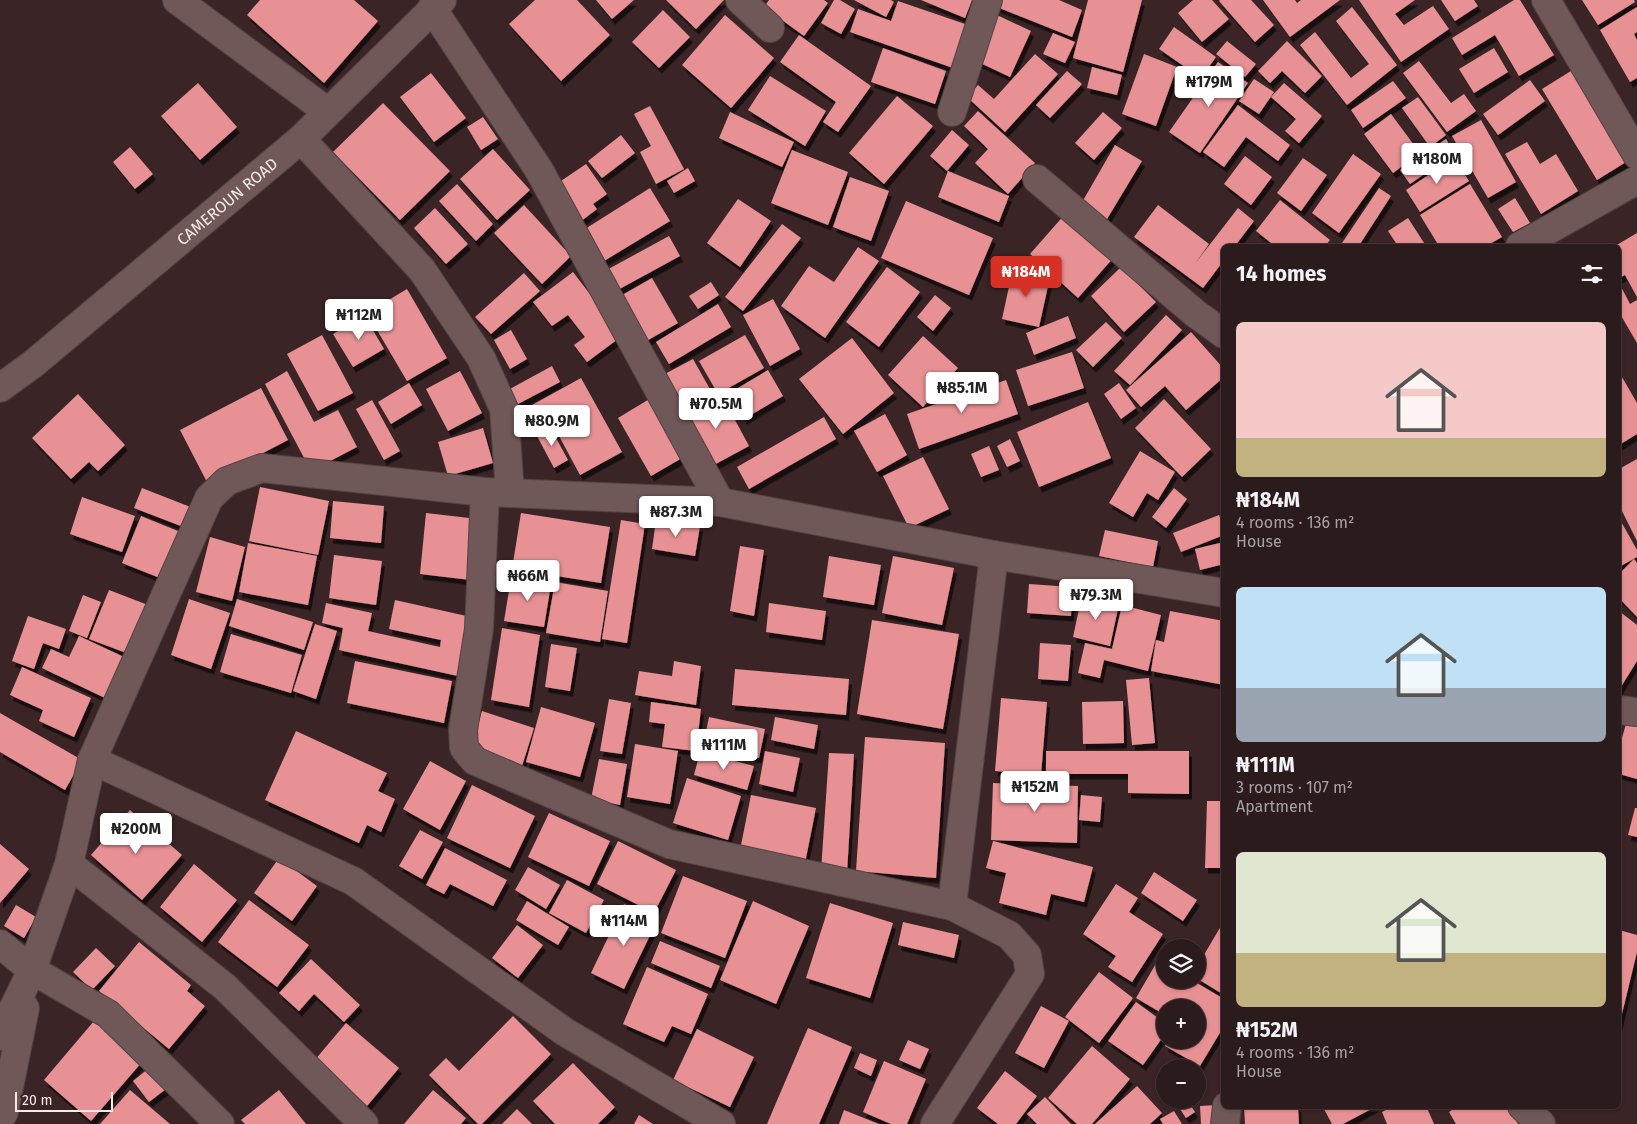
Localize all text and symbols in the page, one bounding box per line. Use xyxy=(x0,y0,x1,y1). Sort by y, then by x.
pin: ₦179M xyxy=(1174,66,1244,108)
text: ₦179M xyxy=(1186,72,1232,91)
pin: ₦180M xyxy=(1402,142,1472,185)
text: ₦180M xyxy=(1412,149,1462,168)
street label: CAMEROUN ROAD xyxy=(173,154,281,249)
pin: ₦184M xyxy=(991,256,1061,298)
icon: filters xyxy=(1578,260,1606,288)
text: 14 homes xyxy=(1236,261,1326,287)
text: ₦184M xyxy=(1002,262,1050,281)
pin: ₦112M xyxy=(324,298,394,341)
text: ₦112M xyxy=(336,305,382,324)
icon: home xyxy=(1376,355,1466,445)
pin: ₦85.1M xyxy=(921,372,1003,414)
text: ₦85.1M xyxy=(937,378,987,397)
pin: ₦70.5M xyxy=(675,388,757,430)
text: ₦70.5M xyxy=(690,394,742,413)
pin: ₦80.9M xyxy=(511,404,593,447)
text: ₦80.9M xyxy=(525,411,579,430)
text: ₦184M xyxy=(1236,487,1300,513)
pin: ₦87.3M xyxy=(635,496,717,538)
text: ₦87.3M xyxy=(650,502,702,521)
text: 4 rooms · 136 m² xyxy=(1236,513,1354,532)
text: House xyxy=(1236,532,1282,551)
pin: ₦66M xyxy=(498,560,558,602)
text: ₦66M xyxy=(507,566,549,585)
pin: ₦79.3M xyxy=(1055,578,1137,621)
text: ₦79.3M xyxy=(1070,585,1122,604)
icon: home xyxy=(1376,620,1466,710)
pin: ₦111M xyxy=(689,728,759,771)
text: ₦111M xyxy=(702,735,746,754)
text: ₦111M xyxy=(1236,752,1295,778)
pin: ₦152M xyxy=(1000,770,1070,813)
text: ₦152M xyxy=(1011,777,1059,796)
text: 3 rooms · 107 m² xyxy=(1236,778,1353,797)
text: Apartment xyxy=(1236,797,1313,816)
pin: ₦200M xyxy=(101,812,171,855)
text: ₦200M xyxy=(111,819,161,838)
icon: home xyxy=(1376,885,1466,975)
pin: ₦114M xyxy=(589,904,659,947)
text: ₦114M xyxy=(601,911,647,930)
map controls xyxy=(1156,939,1206,1109)
button: layers xyxy=(1156,939,1206,989)
button: + xyxy=(1156,999,1206,1049)
text: ₦152M xyxy=(1236,1017,1298,1043)
text: 4 rooms · 136 m² xyxy=(1236,1043,1354,1062)
button: − xyxy=(1156,1059,1206,1109)
text: House xyxy=(1236,1062,1282,1081)
scale bar xyxy=(15,1089,112,1112)
text: 20 m xyxy=(22,1092,52,1109)

